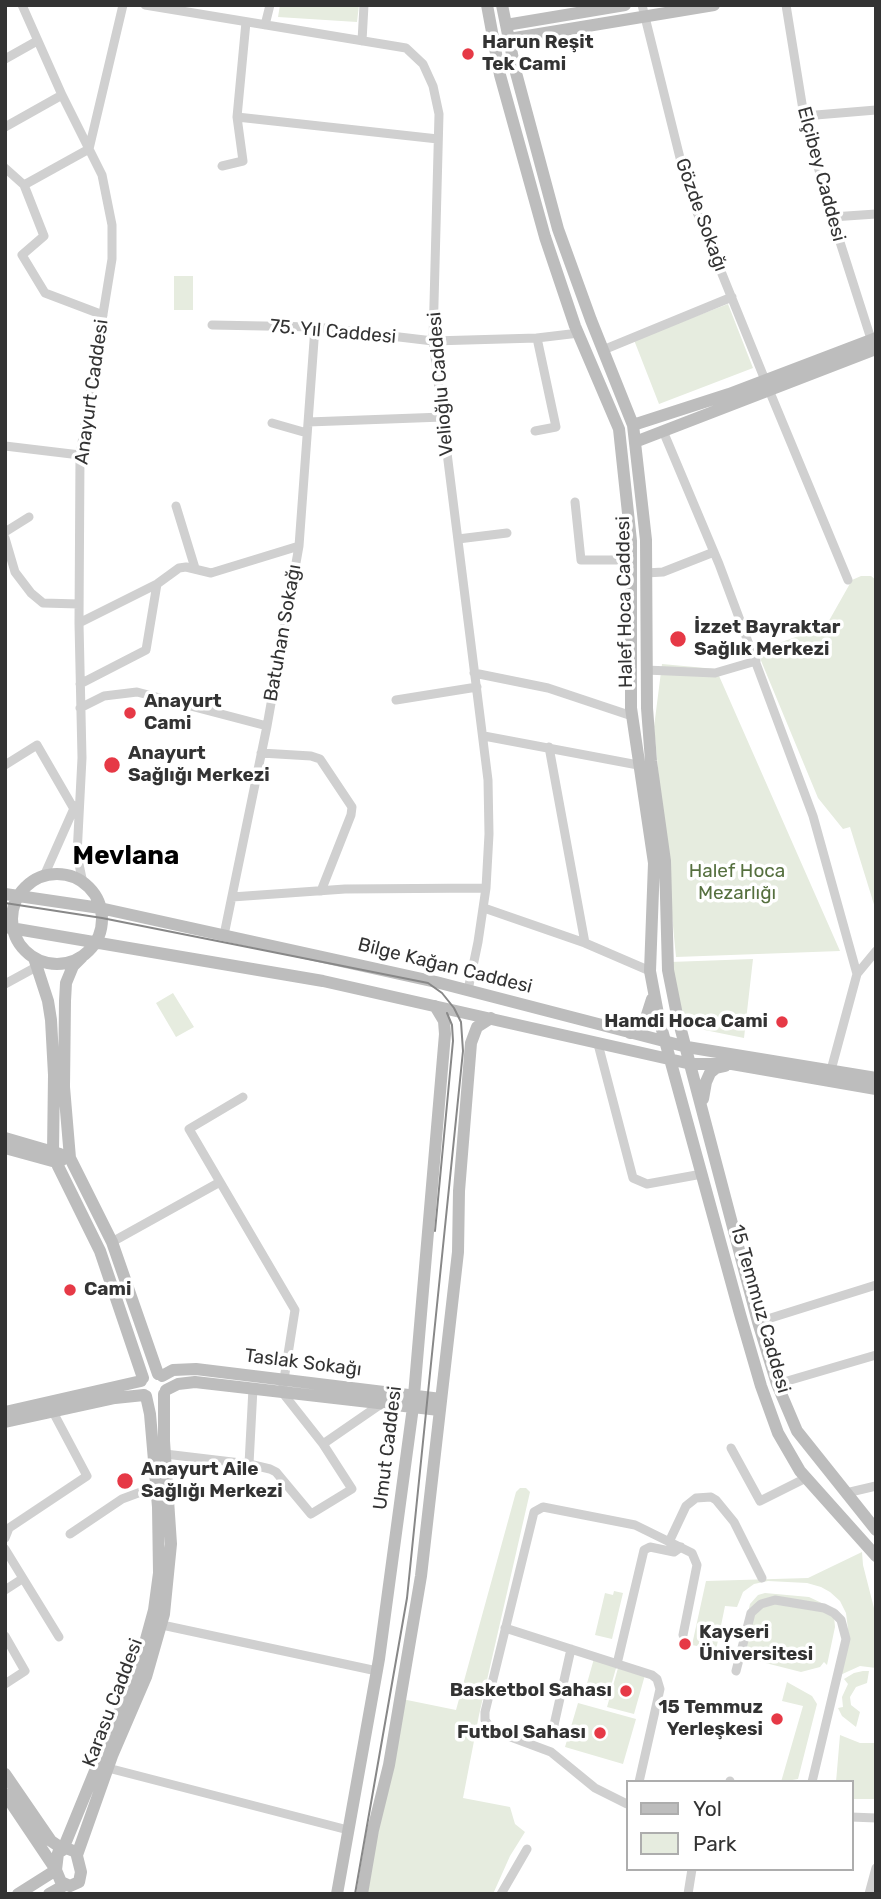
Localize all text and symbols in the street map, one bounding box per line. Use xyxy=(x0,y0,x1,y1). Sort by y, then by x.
place label: Harun Reşit Tek Cami xyxy=(482,32,594,76)
marker: Harun Reşit Tek Cami xyxy=(460,46,476,62)
street label: Elçibey Caddesi xyxy=(792,104,850,244)
street label: Gözde Sokağı xyxy=(670,155,732,275)
street label: Velioğlu Caddesi xyxy=(423,311,459,457)
street label: 75. Yıl Caddesi xyxy=(269,315,397,349)
street label: Anayurt Caddesi xyxy=(71,318,113,466)
street label: Halef Hoca Caddesi xyxy=(612,516,638,688)
street label: Batuhan Sokağı xyxy=(260,563,306,703)
place label: İzzet Bayraktar Sağlık Merkezi xyxy=(694,617,840,661)
marker: İzzet Bayraktar Sağlık Merkezi xyxy=(668,629,688,649)
place label: Anayurt Cami xyxy=(144,691,222,735)
marker: Anayurt Cami xyxy=(122,705,138,721)
place label: Anayurt Sağlığı Merkezi xyxy=(128,743,270,787)
marker: Anayurt Sağlığı Merkezi xyxy=(102,755,122,775)
district label: Mevlana xyxy=(73,840,179,872)
park label: Halef Hoca Mezarlığı xyxy=(689,861,785,905)
street label: Bilge Kağan Caddesi xyxy=(355,933,535,999)
place label: Hamdi Hoca Cami xyxy=(604,1011,768,1033)
marker: Hamdi Hoca Cami xyxy=(774,1014,790,1030)
street label: 15 Temmuz Caddesi xyxy=(725,1222,795,1396)
place label: Cami xyxy=(84,1279,131,1301)
marker: Cami xyxy=(62,1282,78,1298)
street label: Taslak Sokağı xyxy=(243,1345,363,1381)
street label: Umut Caddesi xyxy=(369,1385,407,1511)
place label: Anayurt Aile Sağlığı Merkezi xyxy=(141,1459,283,1503)
marker: Anayurt Aile Sağlığı Merkezi xyxy=(115,1471,135,1491)
place label: Kayseri Üniversitesi xyxy=(699,1622,813,1666)
street label: Karasu Caddesi xyxy=(78,1636,148,1770)
marker: Kayseri Üniversitesi xyxy=(677,1636,693,1652)
place label: Basketbol Sahası xyxy=(450,1680,612,1702)
marker: Basketbol Sahası xyxy=(618,1683,634,1699)
place label: 15 Temmuz Yerleşkesi xyxy=(658,1697,763,1741)
marker: 15 Temmuz Yerleşkesi xyxy=(769,1711,785,1727)
place label: Futbol Sahası xyxy=(457,1722,586,1744)
marker: Futbol Sahası xyxy=(592,1725,608,1741)
legend xyxy=(626,1780,853,1871)
text: Yol xyxy=(693,1796,722,1821)
text: Park xyxy=(693,1831,737,1856)

